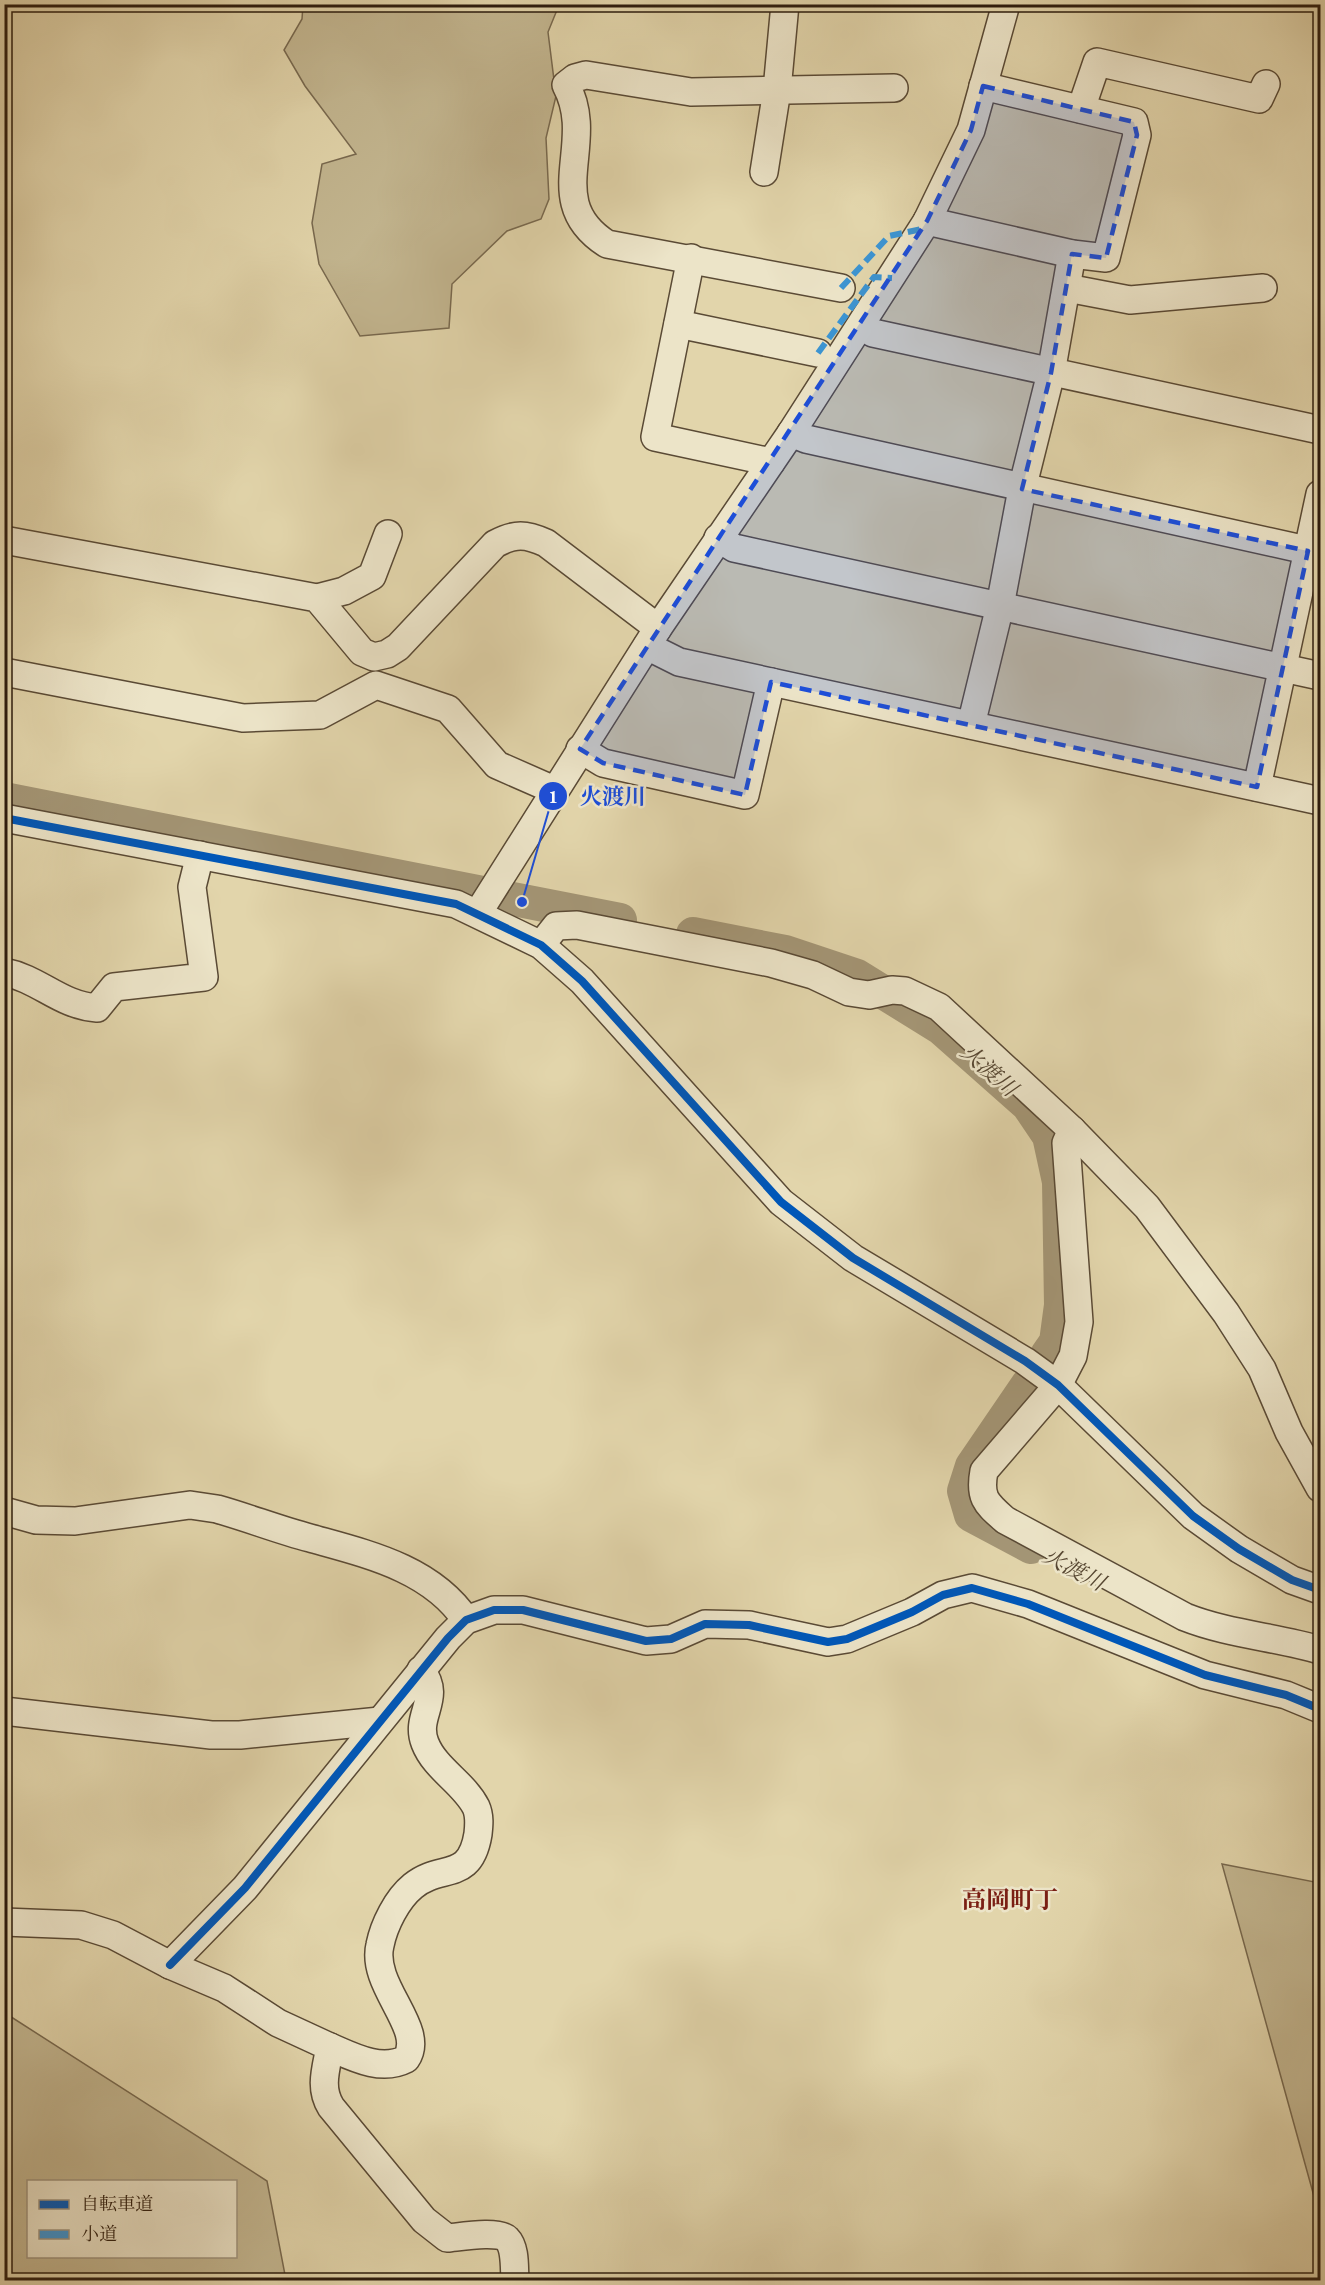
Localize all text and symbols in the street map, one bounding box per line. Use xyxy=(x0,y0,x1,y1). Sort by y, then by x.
callout: 火渡川 xyxy=(538,776,658,816)
text: 火渡川 xyxy=(580,782,646,811)
text: 1 xyxy=(548,785,558,808)
water label: 火渡川 xyxy=(955,1037,1025,1104)
water label: 火渡川 xyxy=(1038,1541,1112,1598)
district label: 高岡町丁 xyxy=(962,1884,1058,1915)
legend xyxy=(27,2180,237,2258)
text: 自転車道 xyxy=(81,2192,153,2215)
text: 小道 xyxy=(81,2222,117,2245)

